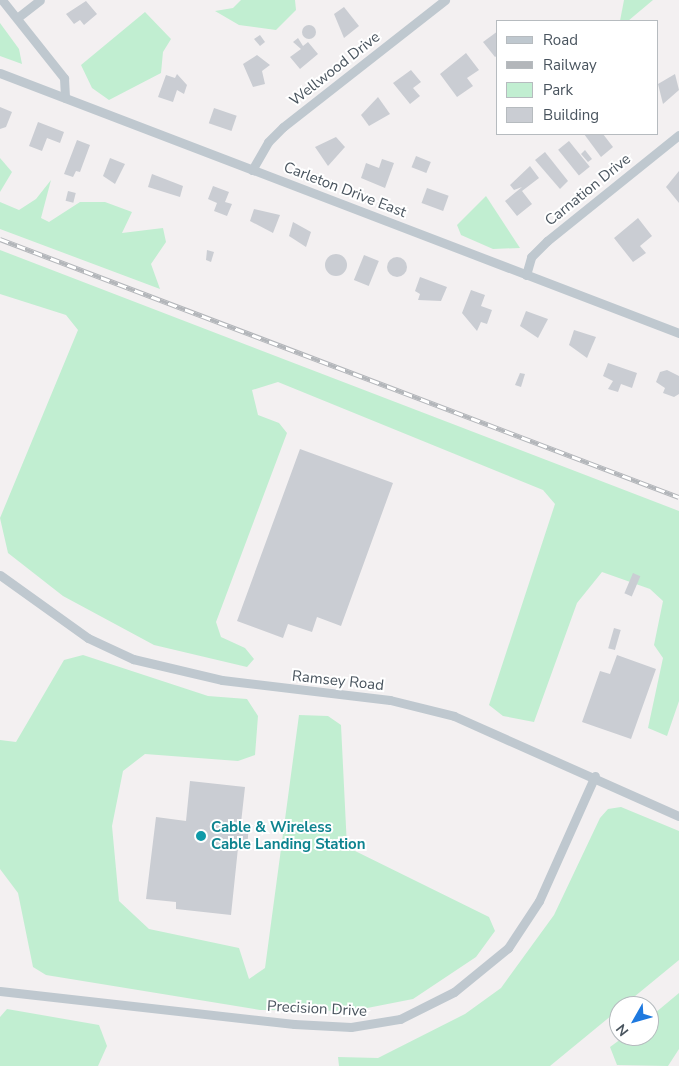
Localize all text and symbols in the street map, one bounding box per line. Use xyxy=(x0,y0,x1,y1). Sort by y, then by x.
legend xyxy=(497,20,659,135)
street label: Wellwood Drive xyxy=(286,28,384,110)
text: Road xyxy=(543,30,578,50)
text: Railway xyxy=(543,55,597,75)
text: Park xyxy=(543,80,573,100)
text: Building xyxy=(543,105,599,125)
street label: Carnation Drive xyxy=(542,150,634,230)
street label: Carleton Drive East xyxy=(281,158,409,222)
street label: Ramsey Road xyxy=(291,667,385,695)
place label: Cable & Wireless Cable Landing Station xyxy=(211,818,365,853)
marker: Cable & Wireless Cable Landing Station xyxy=(195,830,207,842)
north arrow xyxy=(609,996,659,1046)
street label: Precision Drive xyxy=(267,997,367,1021)
text: N xyxy=(612,1020,633,1040)

